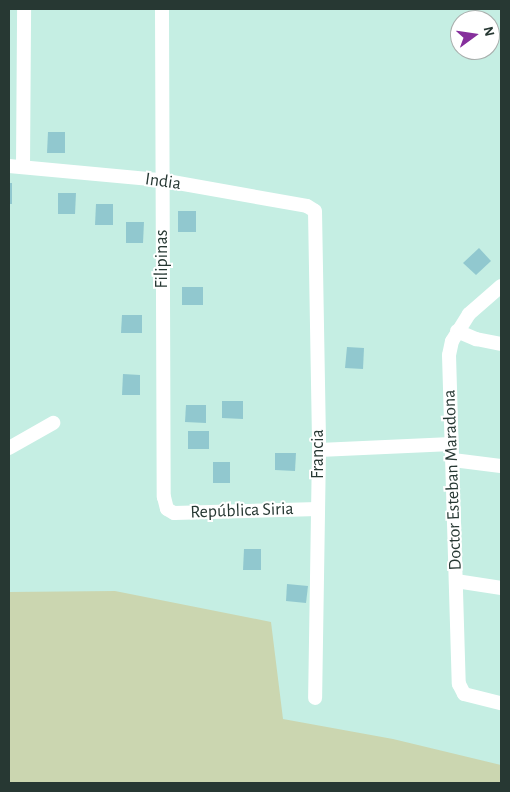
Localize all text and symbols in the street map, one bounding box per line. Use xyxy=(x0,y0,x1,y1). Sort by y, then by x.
north arrow xyxy=(450,10,500,60)
text: N xyxy=(481,25,497,38)
street label: India xyxy=(144,169,182,195)
street label: Filipinas xyxy=(151,230,173,288)
street label: Doctor Esteban Maradona xyxy=(439,389,467,571)
street label: Francia xyxy=(307,429,329,479)
street label: República Siria xyxy=(190,498,294,524)

